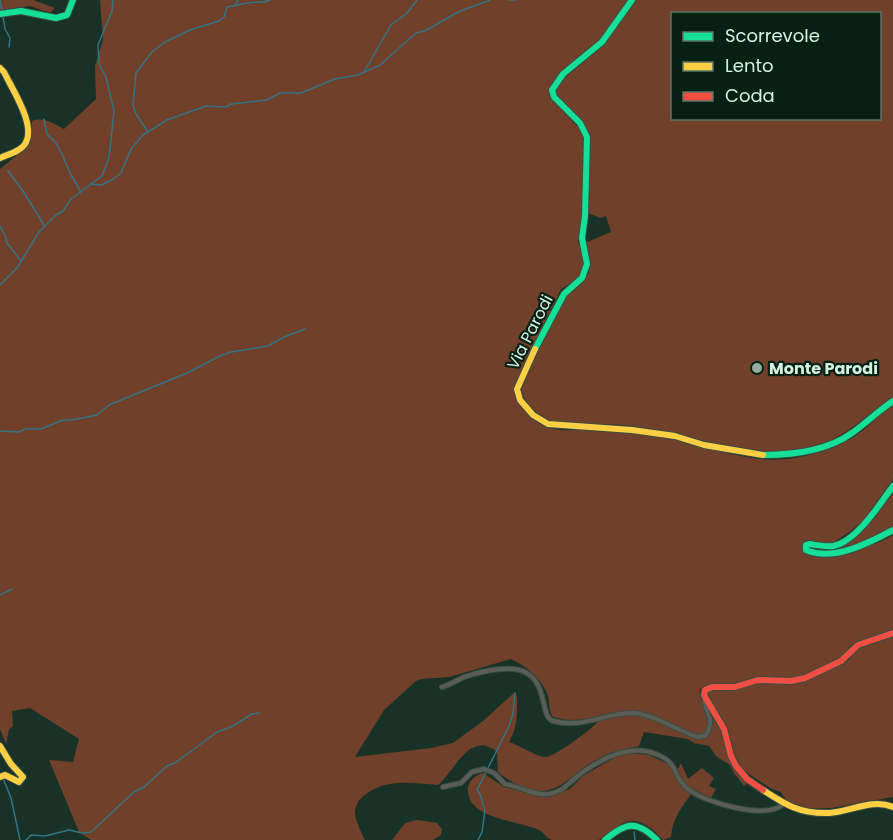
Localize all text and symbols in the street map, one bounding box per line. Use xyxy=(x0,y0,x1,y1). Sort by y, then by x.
legend xyxy=(671,12,881,120)
text: Scorrevole xyxy=(725,23,820,48)
text: Lento xyxy=(725,53,774,78)
text: Coda xyxy=(725,83,775,108)
street label: Via Parodi xyxy=(501,291,559,373)
place label: Monte Parodi xyxy=(769,357,878,380)
marker: Monte Parodi xyxy=(750,361,764,375)

